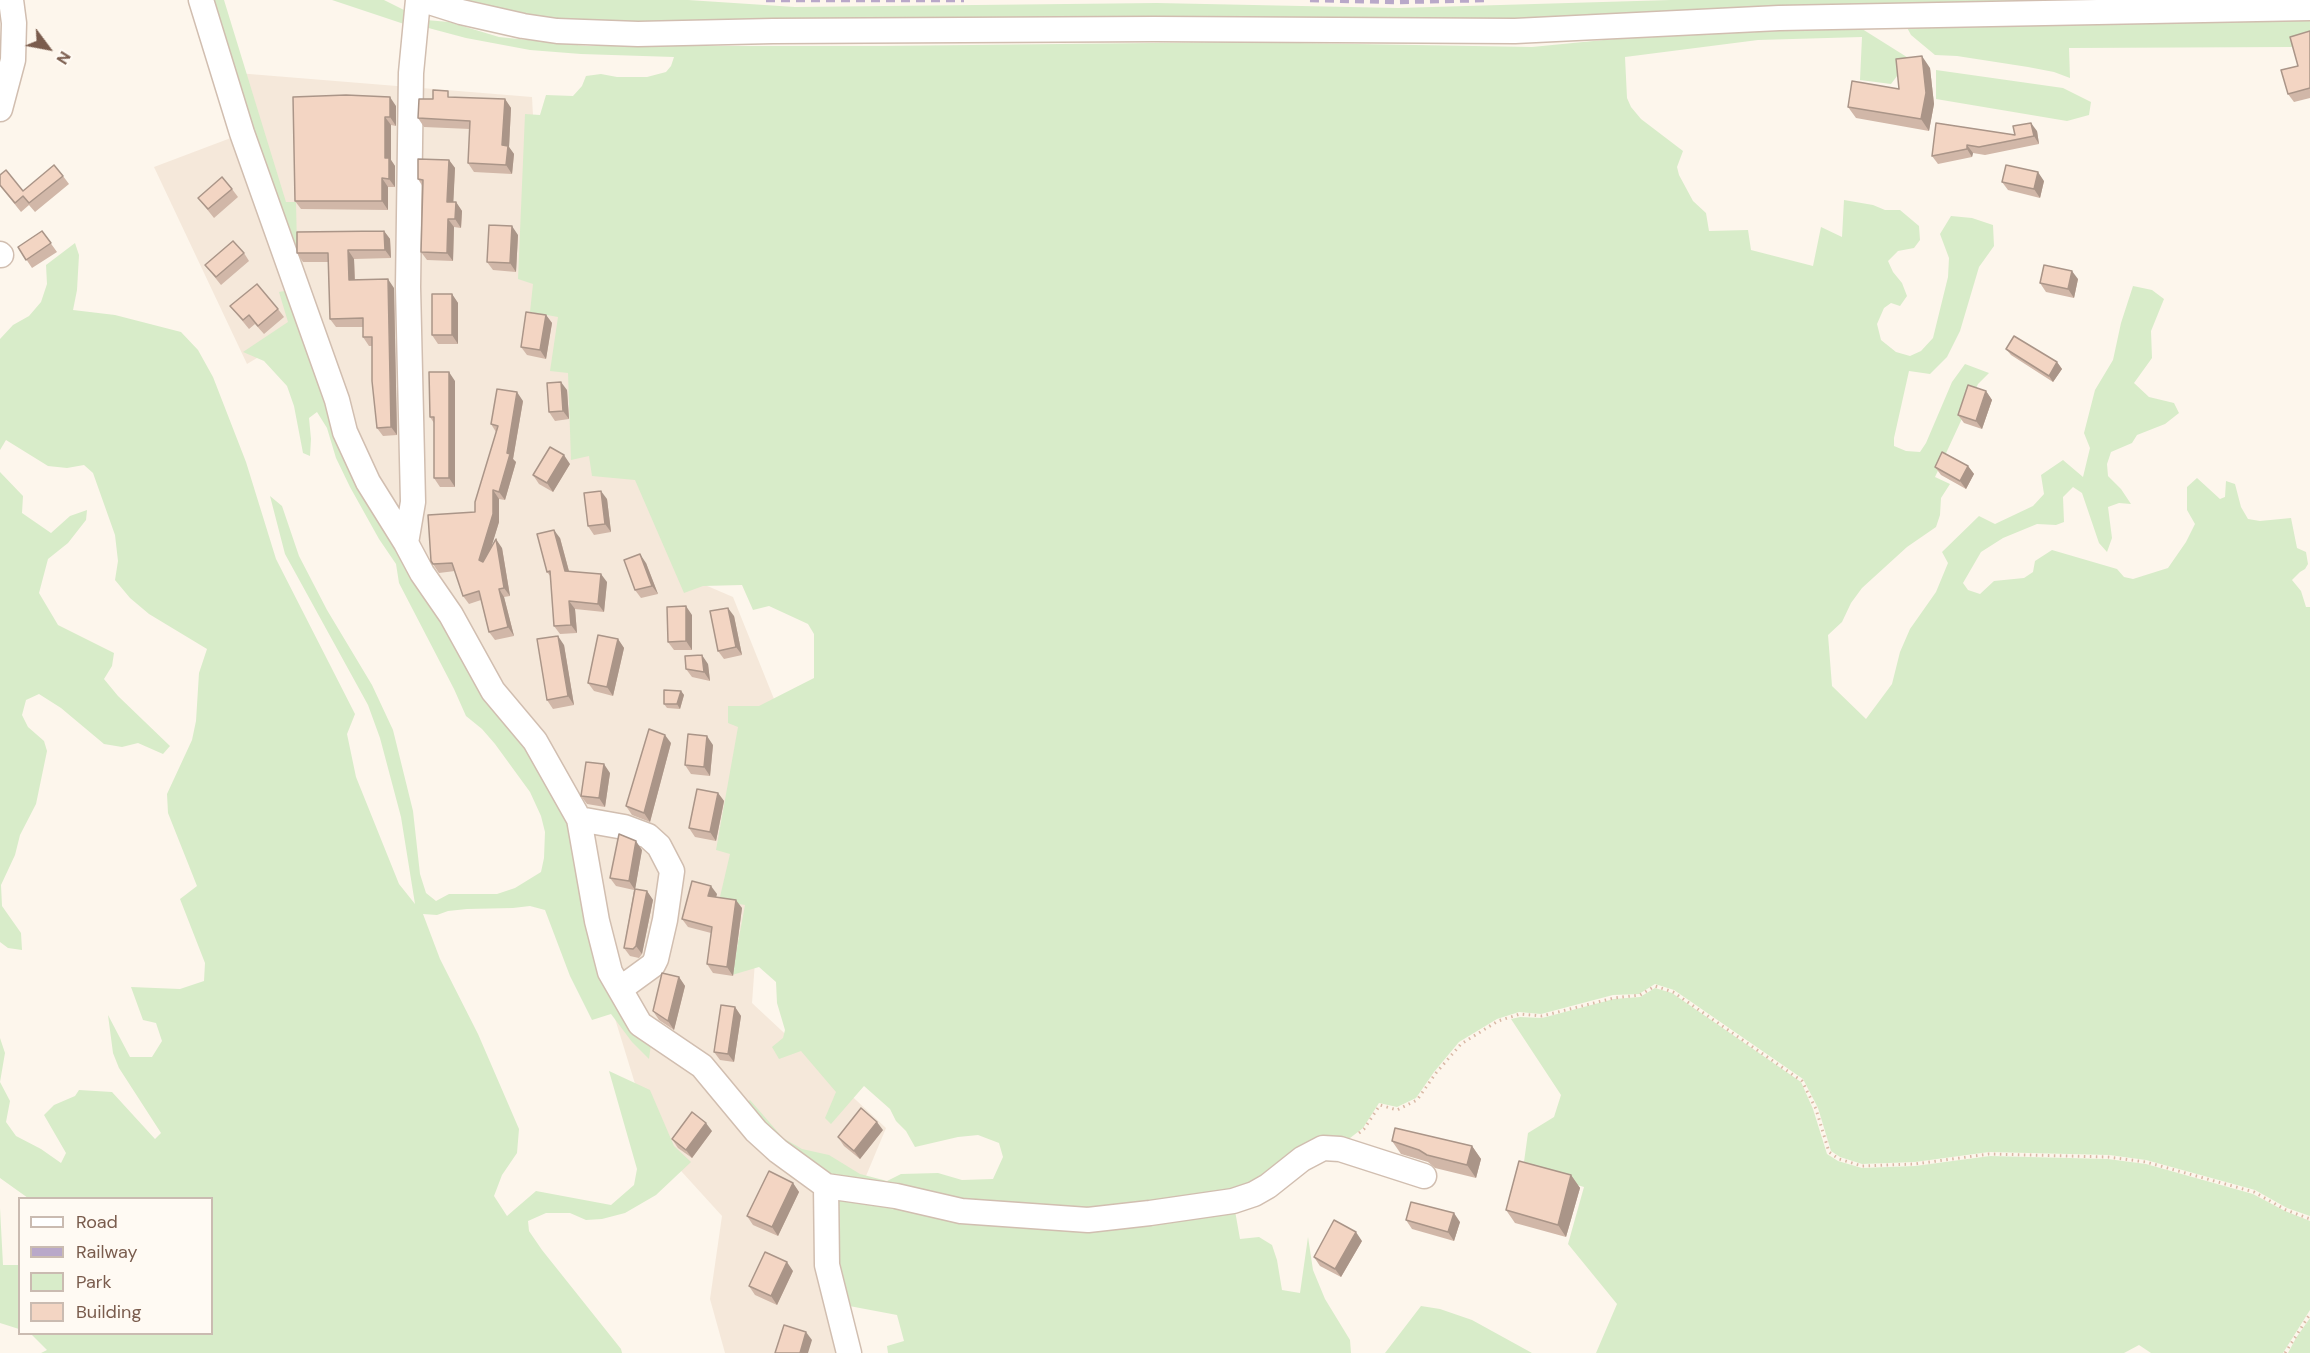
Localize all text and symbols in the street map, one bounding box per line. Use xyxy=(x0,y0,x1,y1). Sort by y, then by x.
north arrow xyxy=(18,18,78,78)
text: N xyxy=(52,47,76,68)
legend xyxy=(18,1197,213,1335)
text: Road xyxy=(76,1210,118,1234)
text: Railway xyxy=(76,1240,138,1264)
text: Park xyxy=(76,1270,112,1294)
text: Building xyxy=(76,1300,141,1324)

